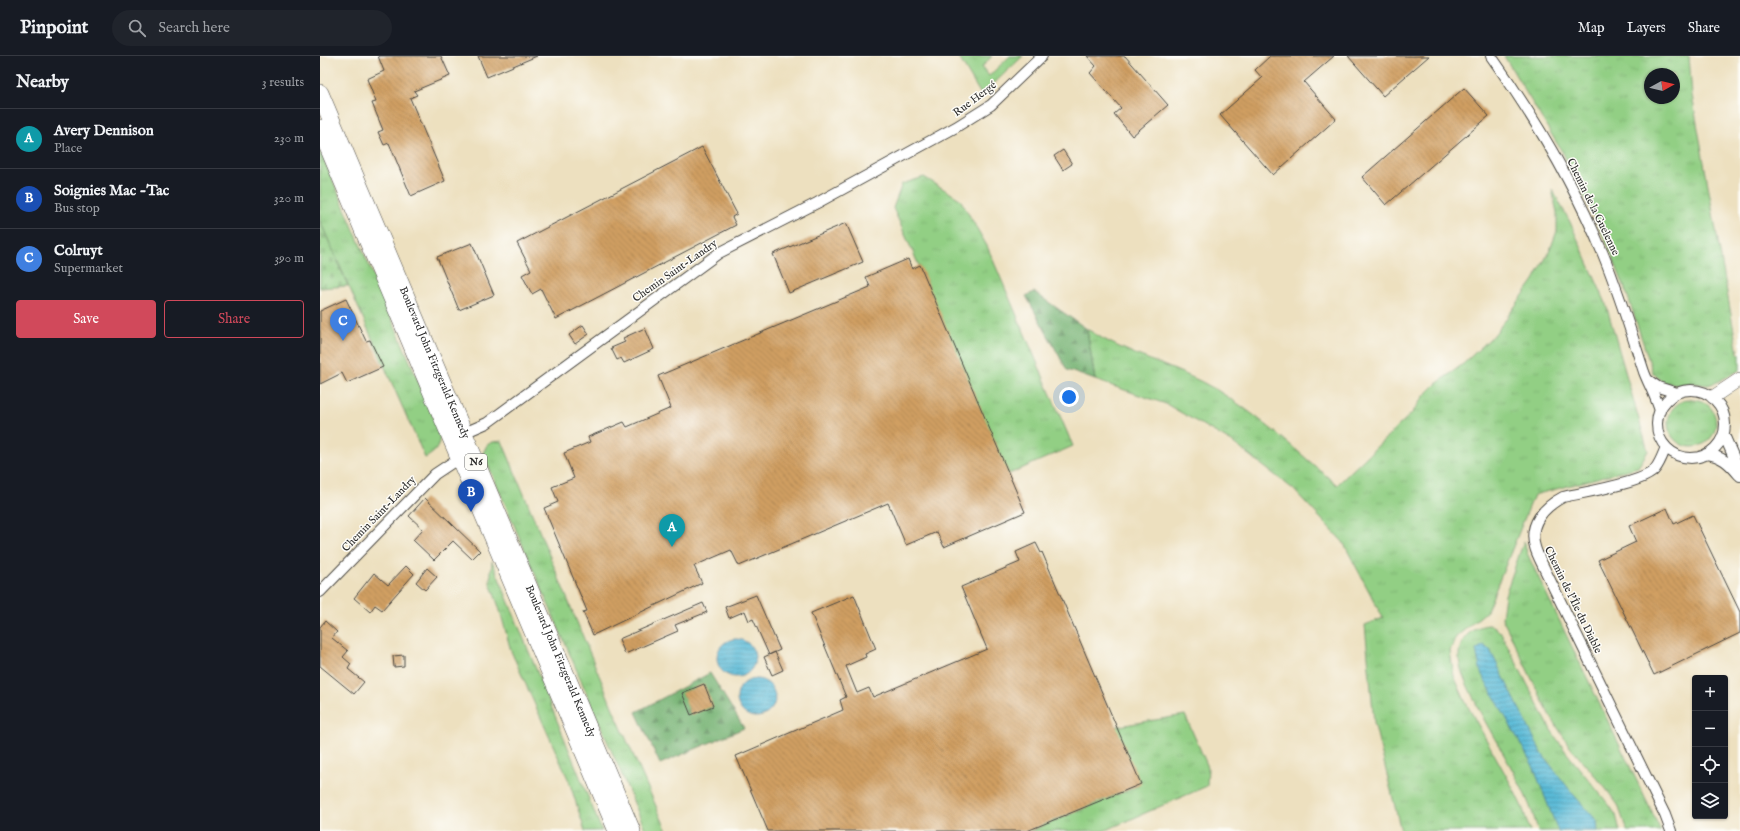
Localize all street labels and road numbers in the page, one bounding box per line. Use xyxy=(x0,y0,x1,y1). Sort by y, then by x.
street label: Rue Hergé xyxy=(950,78,1000,120)
street label: Chemin de la Guelenne xyxy=(1563,156,1623,258)
street label: Chemin Saint-Landry xyxy=(630,236,721,305)
street label: Boulevard John Fitzgerald Kennedy xyxy=(396,285,473,442)
road number: N6 xyxy=(465,454,487,470)
street label: Chemin Saint-Landry xyxy=(339,473,419,555)
street label: Chemin de l'Île du Diable xyxy=(1541,544,1605,656)
street label: Boulevard John Fitzgerald Kennedy xyxy=(522,583,599,740)

